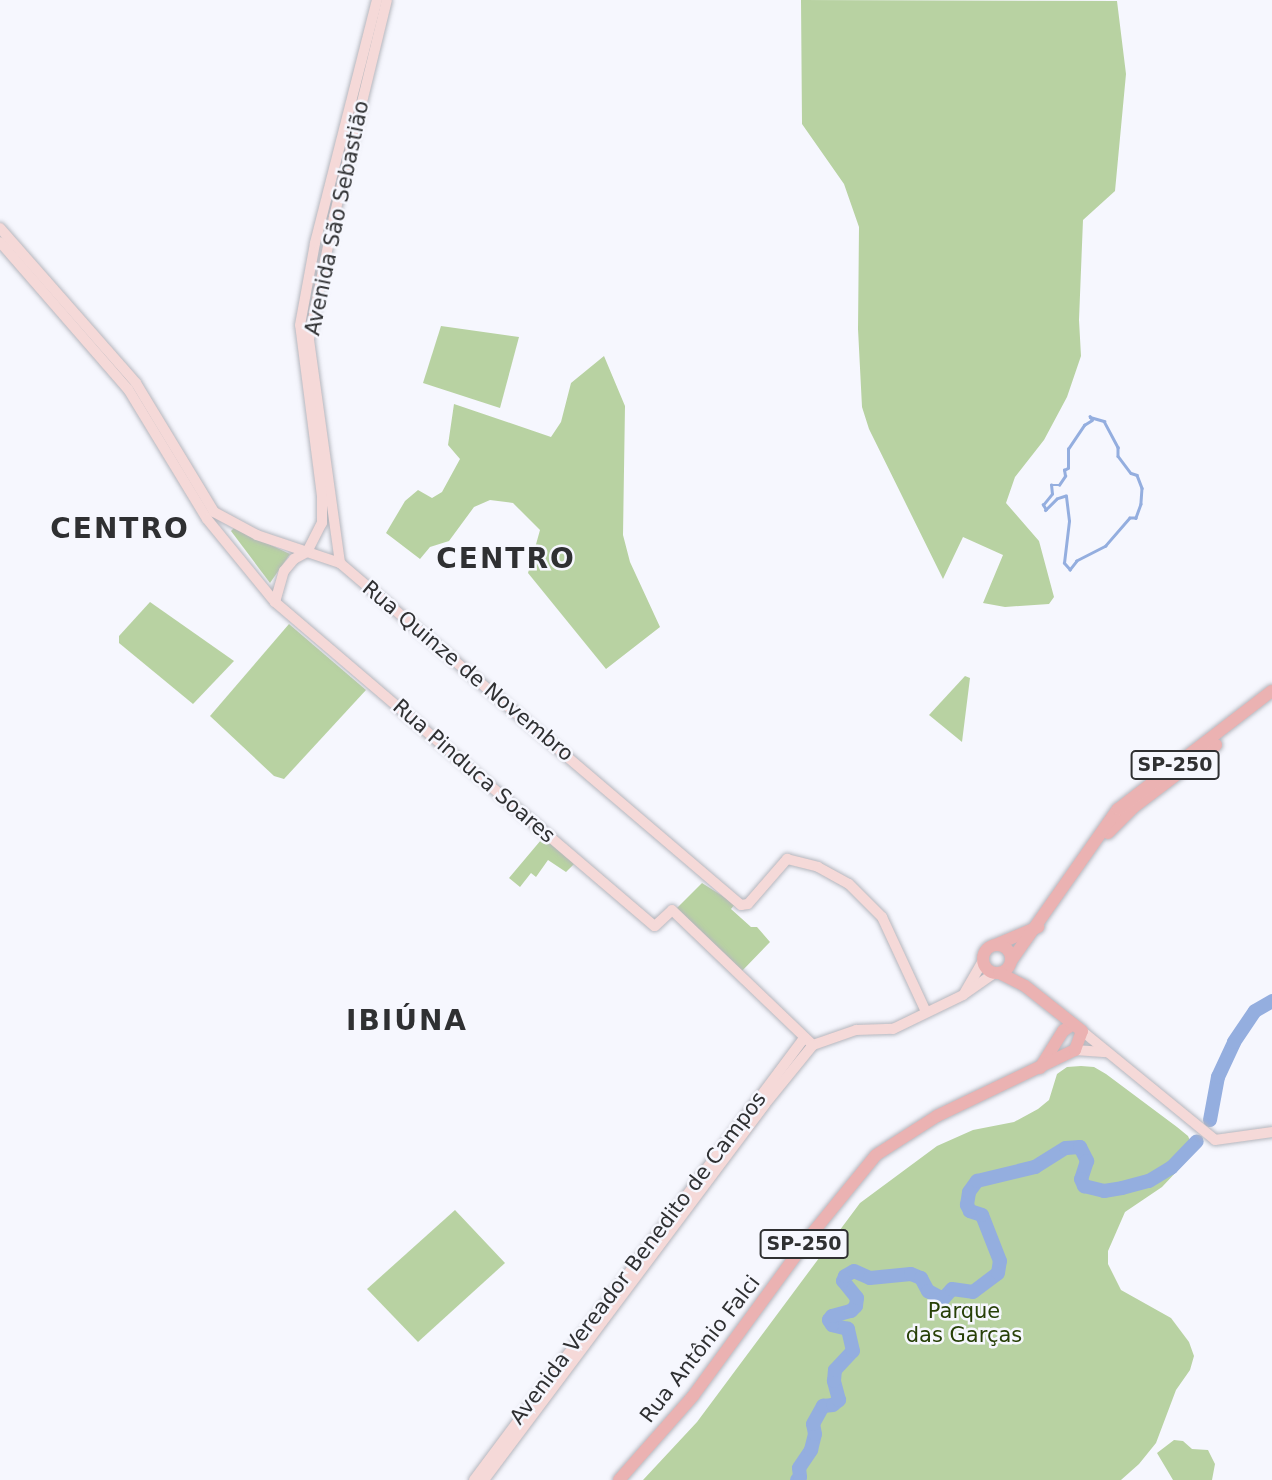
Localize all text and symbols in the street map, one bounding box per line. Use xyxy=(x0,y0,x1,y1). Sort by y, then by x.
street label: Avenida São Sebastião xyxy=(300,98,374,338)
district label: CENTRO xyxy=(51,512,189,546)
district label: CENTRO xyxy=(437,542,575,576)
street label: Rua Quinze de Novembro xyxy=(357,575,579,767)
street label: Rua Pinduca Soares xyxy=(388,694,560,848)
road number: SP-250 xyxy=(1130,750,1220,780)
district label: IBIÚNA xyxy=(347,1004,467,1038)
street label: Avenida Vereador Benedito de Campos xyxy=(505,1087,771,1429)
road number: SP-250 xyxy=(758,1228,850,1260)
street label: Rua Antônio Falci xyxy=(635,1270,765,1428)
park label: Parque das Garças xyxy=(906,1298,1022,1348)

